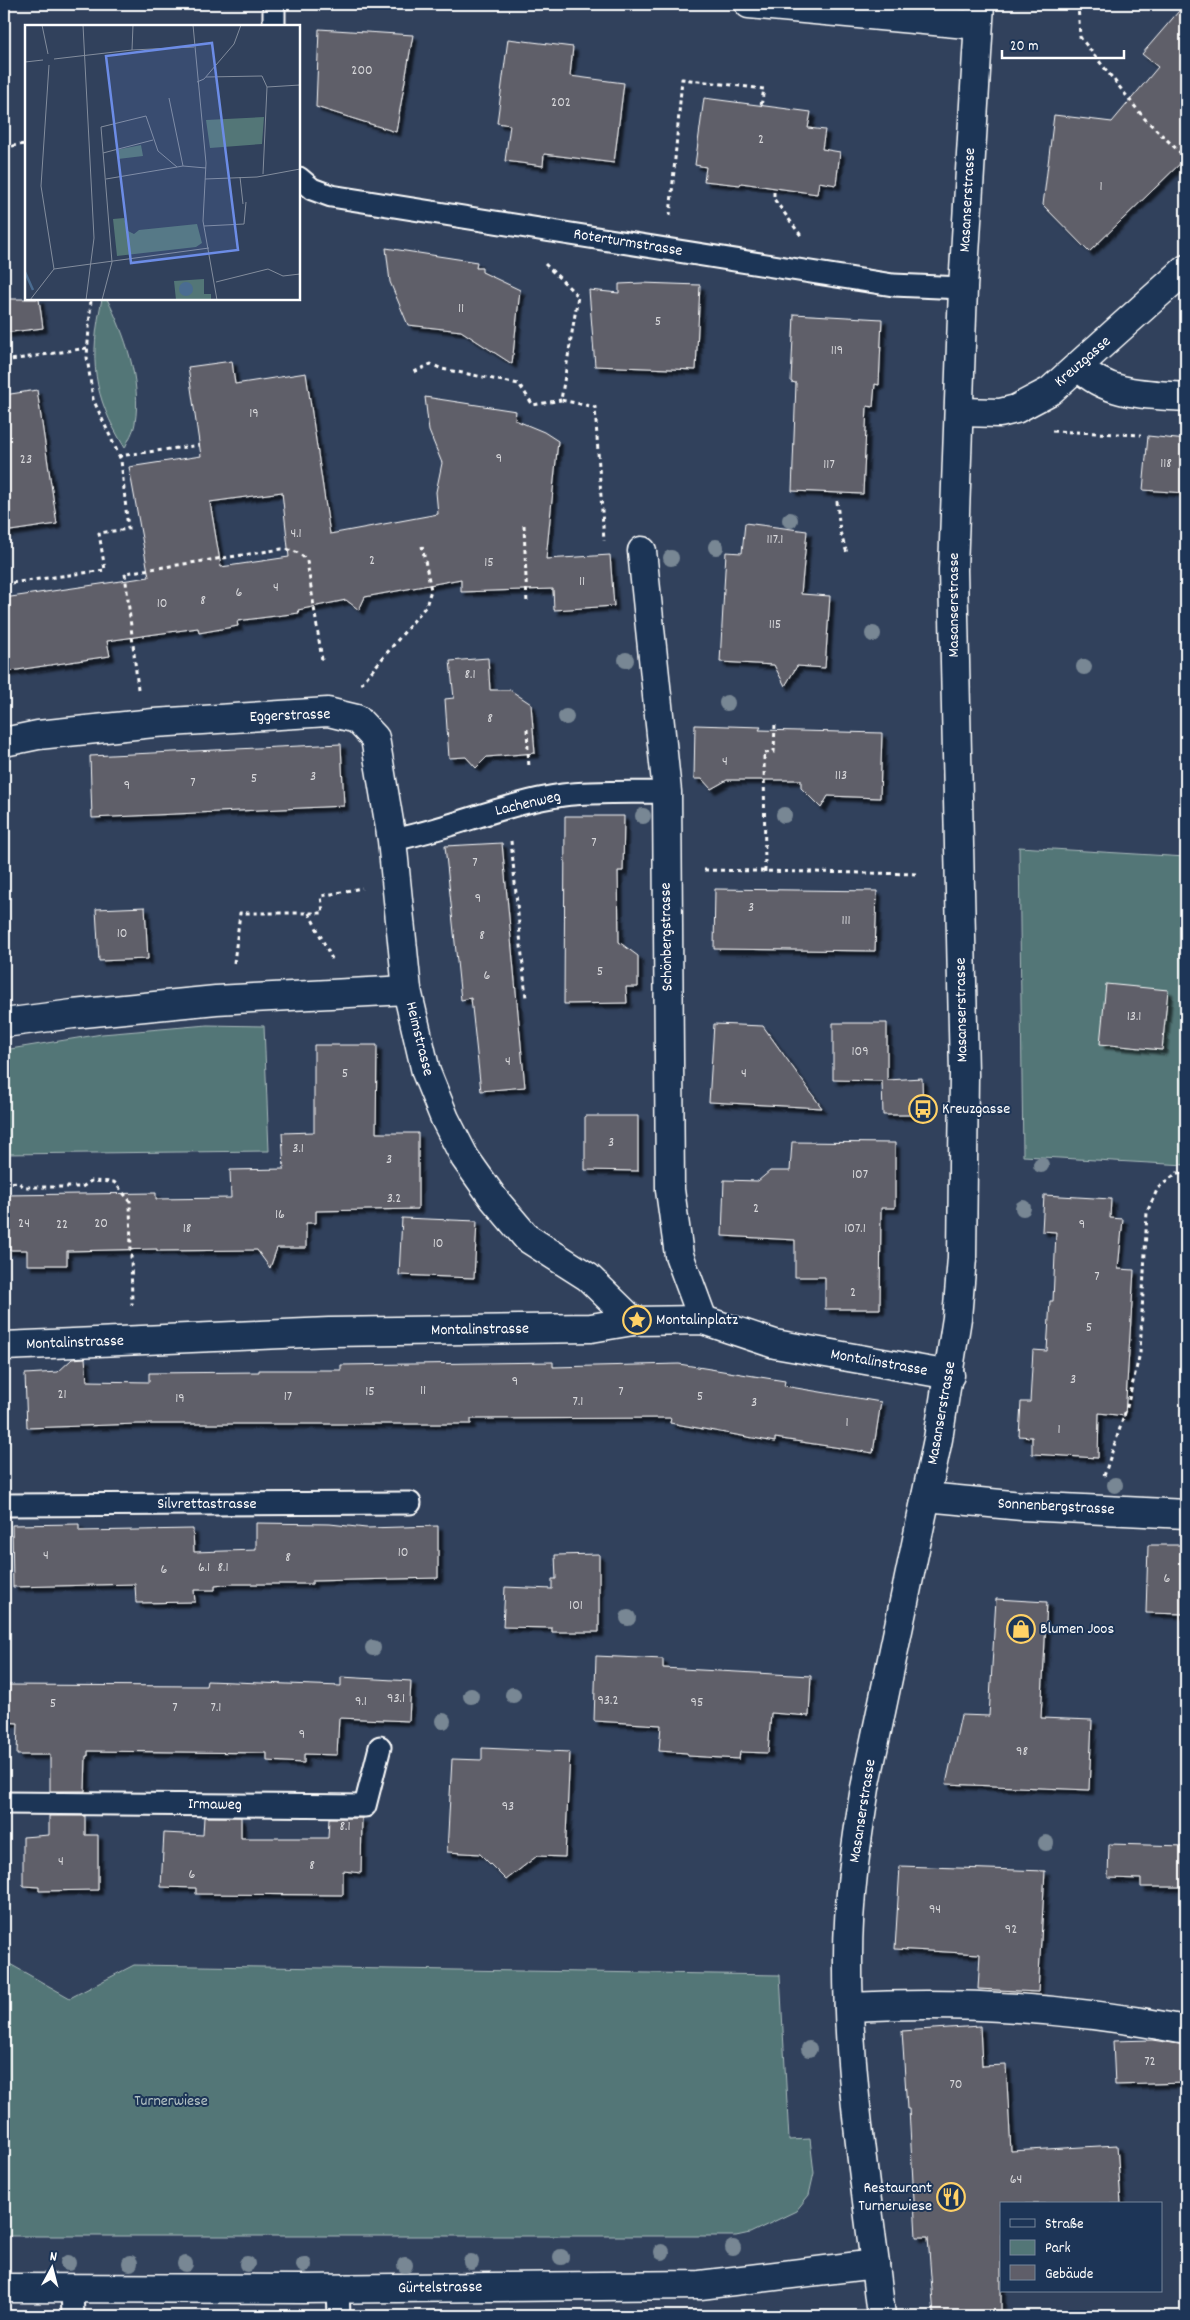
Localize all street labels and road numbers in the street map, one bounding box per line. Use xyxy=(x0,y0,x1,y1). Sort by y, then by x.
street label: Masanserstrasse xyxy=(954,147,982,253)
street label: Roterturmstrasse xyxy=(572,223,684,263)
street label: Kreuzgasse xyxy=(1050,331,1116,393)
street label: Masanserstrasse xyxy=(943,553,966,657)
street label: Eggerstrasse xyxy=(249,703,331,729)
street label: Lachenweg xyxy=(493,785,563,823)
street label: Schönbergstrasse xyxy=(655,882,679,992)
street label: Masanserstrasse xyxy=(950,957,974,1063)
street label: Heimstrasse xyxy=(399,999,439,1079)
street label: Montalinstrasse xyxy=(431,1318,529,1342)
street label: Montalinstrasse xyxy=(26,1330,124,1356)
street label: Montalinstrasse xyxy=(829,1343,929,1383)
street label: Masanserstrasse xyxy=(922,1359,962,1467)
street label: Sonnenbergstrasse xyxy=(997,1492,1115,1522)
street label: Silvrettastrasse xyxy=(157,1493,257,1516)
street label: Masanserstrasse xyxy=(843,1757,883,1865)
street label: Irmaweg xyxy=(188,1793,242,1817)
street label: Gürtelstrasse xyxy=(398,2276,482,2300)

